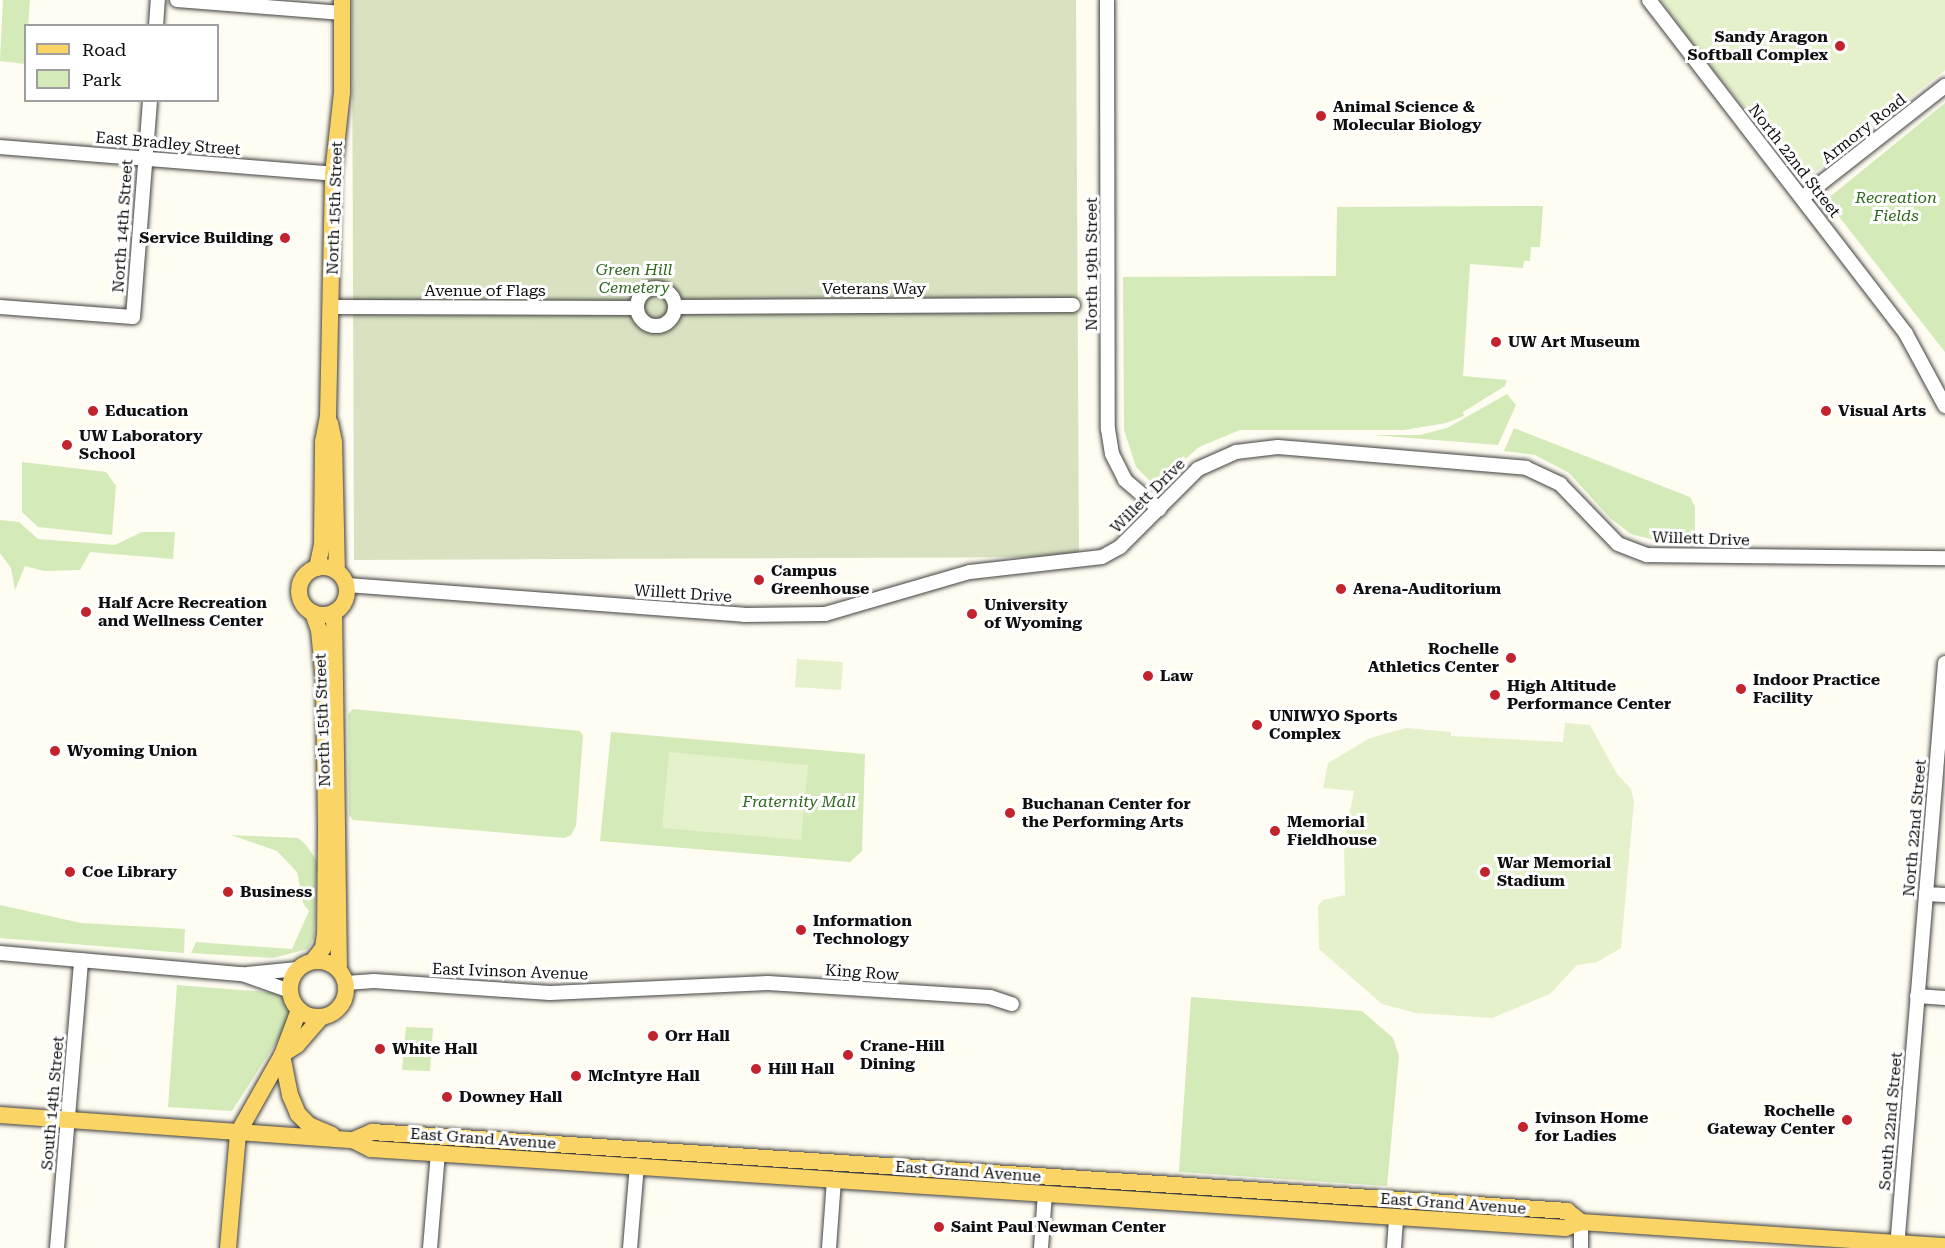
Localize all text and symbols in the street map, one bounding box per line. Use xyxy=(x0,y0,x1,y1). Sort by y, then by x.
legend xyxy=(24,24,219,102)
place label: Sandy Aragon Softball Complex xyxy=(1687,27,1828,65)
text: Road xyxy=(82,39,126,60)
marker: Sandy Aragon Softball Complex xyxy=(1833,39,1847,53)
text: Park xyxy=(82,69,122,90)
street label: Armory Road xyxy=(1818,90,1910,168)
place label: Animal Science & Molecular Biology xyxy=(1333,97,1482,135)
street label: North 22nd Street xyxy=(1744,101,1844,221)
marker: Animal Science & Molecular Biology xyxy=(1314,109,1328,123)
street label: East Bradley Street xyxy=(95,128,241,160)
street label: North 15th Street xyxy=(323,141,347,275)
street label: North 14th Street xyxy=(109,159,137,293)
park label: Recreation Fields xyxy=(1855,188,1937,226)
street label: North 19th Street xyxy=(1082,197,1102,331)
place label: Service Building xyxy=(139,228,273,248)
marker: Service Building xyxy=(278,231,292,245)
park label: Green Hill Cemetery xyxy=(596,260,672,298)
street label: Veterans Way xyxy=(822,279,926,299)
street label: Avenue of Flags xyxy=(424,281,546,301)
place label: UW Art Museum xyxy=(1508,332,1640,352)
marker: UW Art Museum xyxy=(1489,335,1503,349)
place label: Education xyxy=(105,401,188,421)
place label: Visual Arts xyxy=(1838,401,1926,421)
marker: Education xyxy=(86,404,100,418)
marker: Visual Arts xyxy=(1819,404,1833,418)
place label: UW Laboratory School xyxy=(79,426,203,464)
marker: UW Laboratory School xyxy=(60,438,74,452)
street label: Willett Drive xyxy=(1107,455,1189,537)
street label: Willett Drive xyxy=(1652,528,1750,550)
place label: Campus Greenhouse xyxy=(771,561,869,599)
marker: Campus Greenhouse xyxy=(752,573,766,587)
place label: Arena-Auditorium xyxy=(1353,579,1501,599)
street label: Willett Drive xyxy=(633,581,733,607)
marker: Arena-Auditorium xyxy=(1334,582,1348,596)
place label: Half Acre Recreation and Wellness Center xyxy=(98,593,267,631)
place label: University of Wyoming xyxy=(984,595,1082,633)
marker: Half Acre Recreation and Wellness Center xyxy=(79,605,93,619)
marker: University of Wyoming xyxy=(965,607,979,621)
place label: Rochelle Athletics Center xyxy=(1368,639,1499,677)
marker: Rochelle Athletics Center xyxy=(1504,651,1518,665)
street label: North 15th Street xyxy=(311,653,335,787)
place label: Law xyxy=(1160,666,1193,686)
marker: Law xyxy=(1141,669,1155,683)
place label: Indoor Practice Facility xyxy=(1753,670,1880,708)
place label: High Altitude Performance Center xyxy=(1507,676,1671,714)
marker: Indoor Practice Facility xyxy=(1734,682,1748,696)
marker: High Altitude Performance Center xyxy=(1488,688,1502,702)
place label: UNIWYO Sports Complex xyxy=(1269,706,1398,744)
marker: UNIWYO Sports Complex xyxy=(1250,718,1264,732)
place label: Wyoming Union xyxy=(67,741,197,761)
marker: Wyoming Union xyxy=(48,744,62,758)
street label: North 22nd Street xyxy=(1899,758,1931,898)
park label: Fraternity Mall xyxy=(742,792,856,812)
place label: Buchanan Center for the Performing Arts xyxy=(1022,794,1191,832)
marker: Buchanan Center for the Performing Arts xyxy=(1003,806,1017,820)
place label: Memorial Fieldhouse xyxy=(1287,812,1377,850)
marker: Memorial Fieldhouse xyxy=(1268,824,1282,838)
place label: War Memorial Stadium xyxy=(1497,853,1611,891)
place label: Coe Library xyxy=(82,862,177,882)
marker: Coe Library xyxy=(63,865,77,879)
marker: War Memorial Stadium xyxy=(1478,865,1492,879)
place label: Business xyxy=(240,882,312,902)
marker: Business xyxy=(221,885,235,899)
place label: Information Technology xyxy=(813,911,912,949)
marker: Information Technology xyxy=(794,923,808,937)
street label: East Ivinson Avenue xyxy=(432,960,588,984)
street label: King Row xyxy=(825,961,899,985)
place label: Orr Hall xyxy=(665,1026,730,1046)
marker: Orr Hall xyxy=(646,1029,660,1043)
street label: South 14th Street xyxy=(38,1035,68,1171)
place label: Crane-Hill Dining xyxy=(860,1036,944,1074)
place label: White Hall xyxy=(392,1039,478,1059)
marker: White Hall xyxy=(373,1042,387,1056)
marker: Crane-Hill Dining xyxy=(841,1048,855,1062)
street label: South 22nd Street xyxy=(1875,1051,1907,1191)
place label: Hill Hall xyxy=(768,1059,834,1079)
marker: Hill Hall xyxy=(749,1062,763,1076)
place label: McIntyre Hall xyxy=(588,1066,700,1086)
marker: McIntyre Hall xyxy=(569,1069,583,1083)
place label: Downey Hall xyxy=(459,1087,562,1107)
marker: Downey Hall xyxy=(440,1090,454,1104)
place label: Rochelle Gateway Center xyxy=(1707,1101,1835,1139)
place label: Ivinson Home for Ladies xyxy=(1535,1108,1648,1146)
marker: Rochelle Gateway Center xyxy=(1840,1113,1854,1127)
marker: Ivinson Home for Ladies xyxy=(1516,1120,1530,1134)
street label: East Grand Avenue xyxy=(409,1124,557,1154)
street label: East Grand Avenue xyxy=(894,1157,1042,1187)
street label: East Grand Avenue xyxy=(1379,1189,1527,1219)
place label: Saint Paul Newman Center xyxy=(951,1217,1166,1237)
marker: Saint Paul Newman Center xyxy=(932,1220,946,1234)

